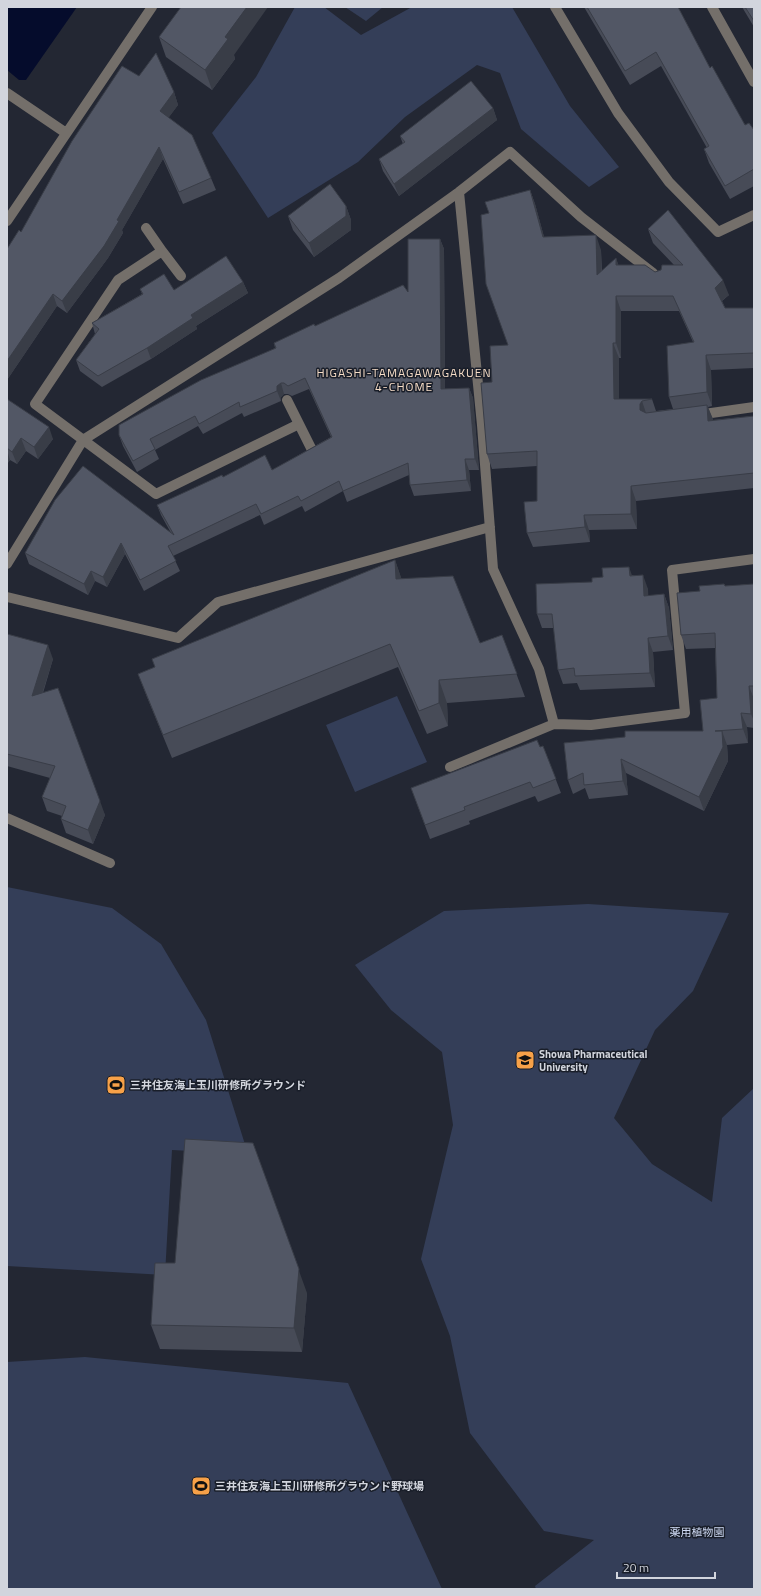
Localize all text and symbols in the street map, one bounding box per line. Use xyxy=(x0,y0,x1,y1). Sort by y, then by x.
district label: HIGASHI-TAMAGAWAGAKUEN 4-CHOME xyxy=(316,363,492,396)
place label: Showa Pharmaceutical University xyxy=(539,1046,648,1075)
school or university icon: Showa Pharmaceutical University xyxy=(514,1049,536,1071)
sports icon: 三井住友海上玉川研修所グラウンド xyxy=(105,1074,127,1096)
place label: 三井住友海上玉川研修所グラウンド xyxy=(130,1077,306,1093)
sports icon: 三井住友海上玉川研修所グラウンド野球場 xyxy=(190,1475,212,1497)
place label: 三井住友海上玉川研修所グラウンド野球場 xyxy=(215,1478,424,1494)
park label: 薬用植物園 xyxy=(670,1524,725,1540)
scale bar xyxy=(617,1554,715,1580)
text: 20 m xyxy=(623,1558,649,1577)

